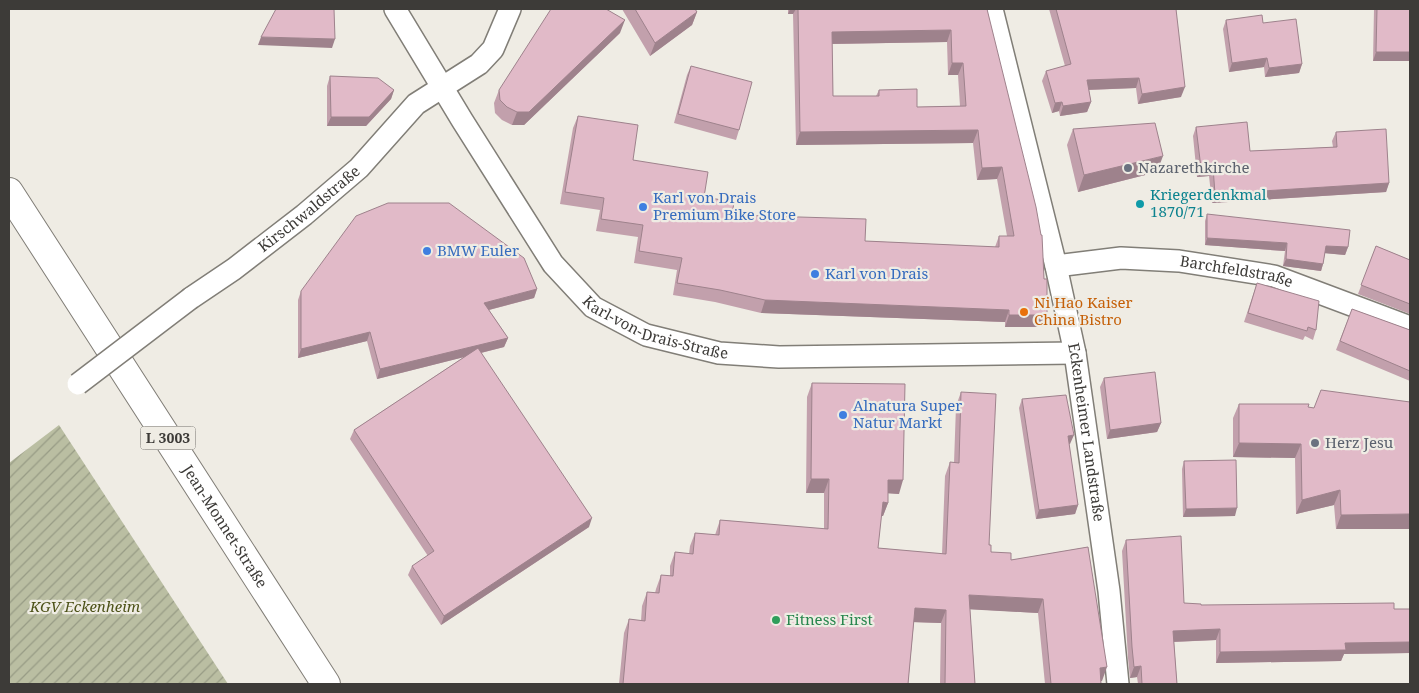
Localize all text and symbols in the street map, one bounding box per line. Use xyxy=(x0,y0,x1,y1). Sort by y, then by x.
place label: Nazarethkirche xyxy=(1138,157,1249,177)
street label: Kirschwaldstraße xyxy=(253,161,364,256)
marker: Nazarethkirche xyxy=(1122,162,1134,174)
place label: Kriegerdenkmal 1870/71 xyxy=(1150,184,1267,221)
place label: Karl von Drais Premium Bike Store xyxy=(653,187,796,224)
marker: Kriegerdenkmal 1870/71 xyxy=(1134,198,1146,210)
marker: Karl von Drais Premium Bike Store xyxy=(637,201,649,213)
place label: BMW Euler xyxy=(437,240,519,260)
marker: BMW Euler xyxy=(421,245,433,257)
street label: Barchfeldstraße xyxy=(1179,250,1296,291)
place label: Karl von Drais xyxy=(825,263,928,283)
marker: Karl von Drais xyxy=(809,268,821,280)
street label: Karl-von-Drais-Straße xyxy=(578,291,729,363)
place label: Ni Hao Kaiser China Bistro xyxy=(1034,292,1133,329)
marker: Ni Hao Kaiser China Bistro xyxy=(1018,306,1030,318)
street label: Eckenheimer Landstraße xyxy=(1064,341,1110,523)
place label: Alnatura Super Natur Markt xyxy=(853,395,962,432)
marker: Alnatura Super Natur Markt xyxy=(837,409,849,421)
road number: L 3003 xyxy=(140,426,196,449)
place label: Herz Jesu xyxy=(1325,432,1394,452)
marker: Herz Jesu xyxy=(1309,437,1321,449)
street label: Jean-Monnet-Straße xyxy=(178,460,272,591)
park label: KGV Eckenheim xyxy=(29,596,141,616)
place label: Fitness First xyxy=(786,609,873,629)
marker: Fitness First xyxy=(770,614,782,626)

